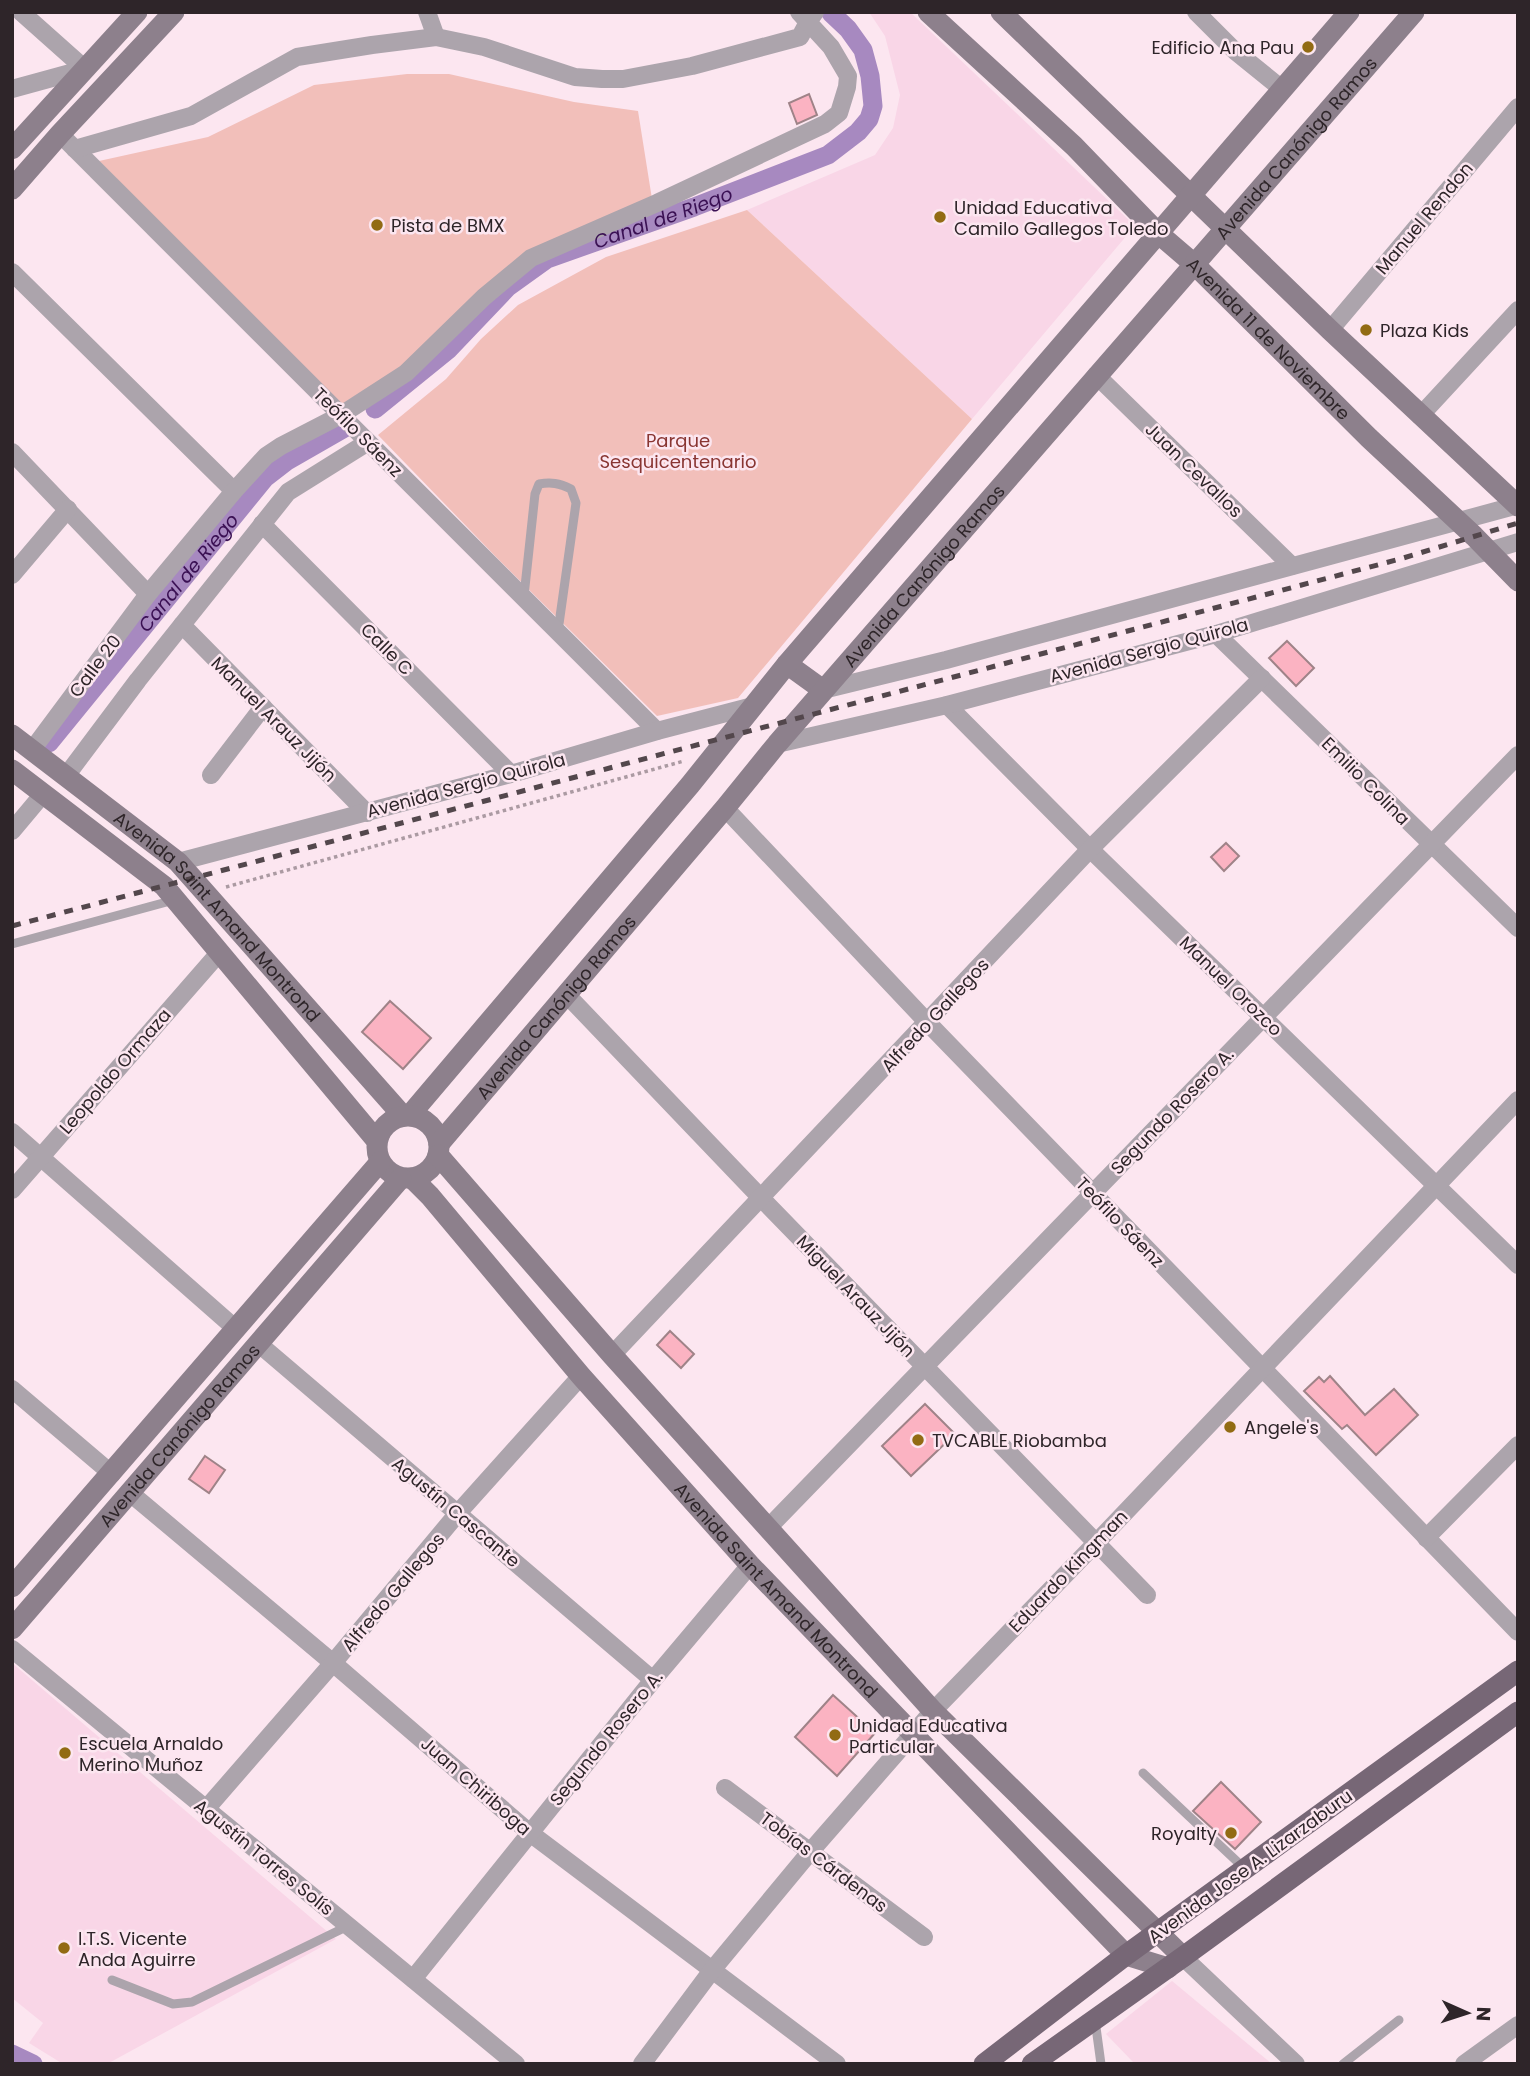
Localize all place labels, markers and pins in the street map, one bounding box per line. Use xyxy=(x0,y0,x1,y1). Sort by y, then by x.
place label: Edificio Ana Pau xyxy=(1151,35,1294,60)
marker: Edificio Ana Pau xyxy=(1300,39,1316,55)
place label: Unidad Educativa Camilo Gallegos Toledo xyxy=(954,195,1168,241)
marker: Unidad Educativa Camilo Gallegos Toledo xyxy=(932,209,948,225)
place label: Pista de BMX xyxy=(391,213,505,238)
marker: Pista de BMX xyxy=(369,217,385,233)
place label: Plaza Kids xyxy=(1380,318,1469,343)
marker: Plaza Kids xyxy=(1358,322,1374,338)
place label: Angele's xyxy=(1244,1415,1319,1440)
marker: Angele's xyxy=(1222,1419,1238,1435)
place label: TVCABLE Riobamba xyxy=(932,1428,1107,1453)
marker: TVCABLE Riobamba xyxy=(910,1432,926,1448)
place label: Unidad Educativa Particular xyxy=(849,1713,1008,1759)
marker: Unidad Educativa Particular xyxy=(827,1727,843,1743)
place label: Escuela Arnaldo Merino Muñoz xyxy=(79,1731,223,1777)
marker: Escuela Arnaldo Merino Muñoz xyxy=(57,1745,73,1761)
place label: Royalty xyxy=(1151,1821,1217,1846)
marker: Royalty xyxy=(1223,1825,1239,1841)
place label: I.T.S. Vicente Anda Aguirre xyxy=(78,1926,196,1972)
marker: I.T.S. Vicente Anda Aguirre xyxy=(56,1940,72,1956)

